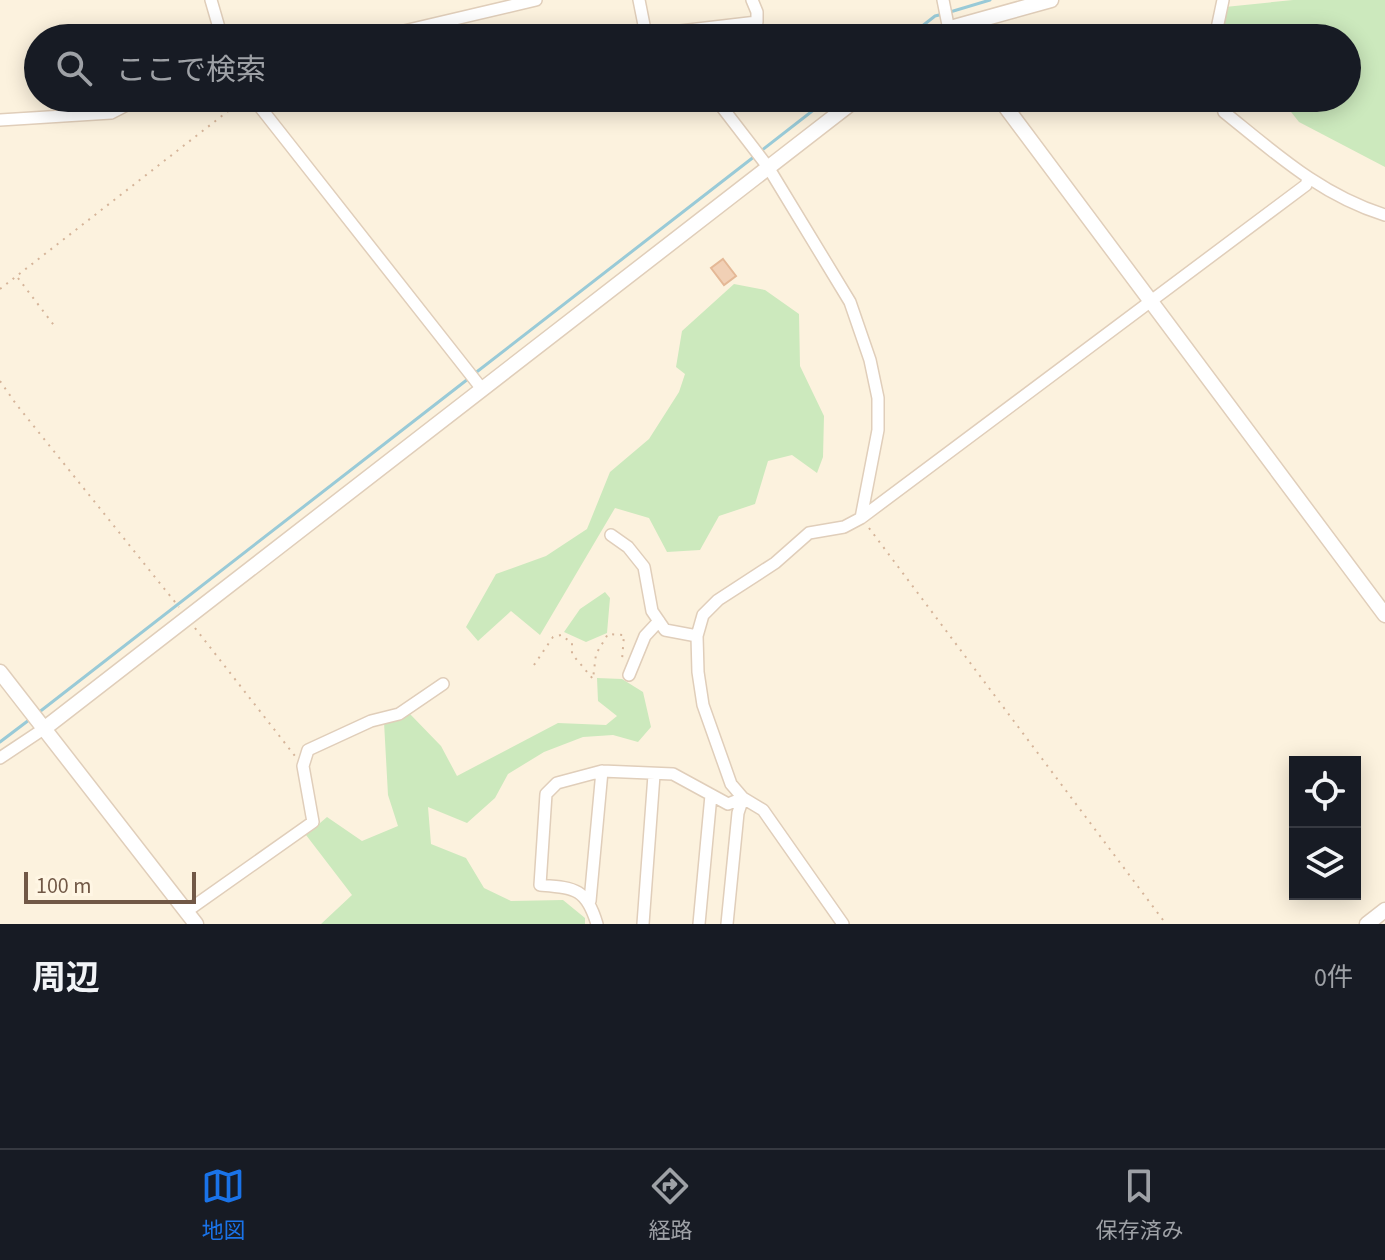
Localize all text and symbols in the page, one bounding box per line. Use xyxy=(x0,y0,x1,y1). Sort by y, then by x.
search box xyxy=(24,24,1361,112)
icon: search xyxy=(52,46,96,90)
text: ここで検索 xyxy=(116,49,266,92)
map controls xyxy=(1289,756,1361,900)
button: locate xyxy=(1289,756,1361,828)
button: layers xyxy=(1289,828,1361,900)
scale bar xyxy=(24,868,196,904)
text: 100 m xyxy=(36,870,91,902)
text: 周辺 xyxy=(32,954,100,1003)
text: 0件 xyxy=(1314,959,1353,996)
tab: 地図 xyxy=(201,1164,246,1247)
tab: 経路 xyxy=(648,1164,693,1247)
tab: 保存済み xyxy=(1095,1164,1184,1247)

